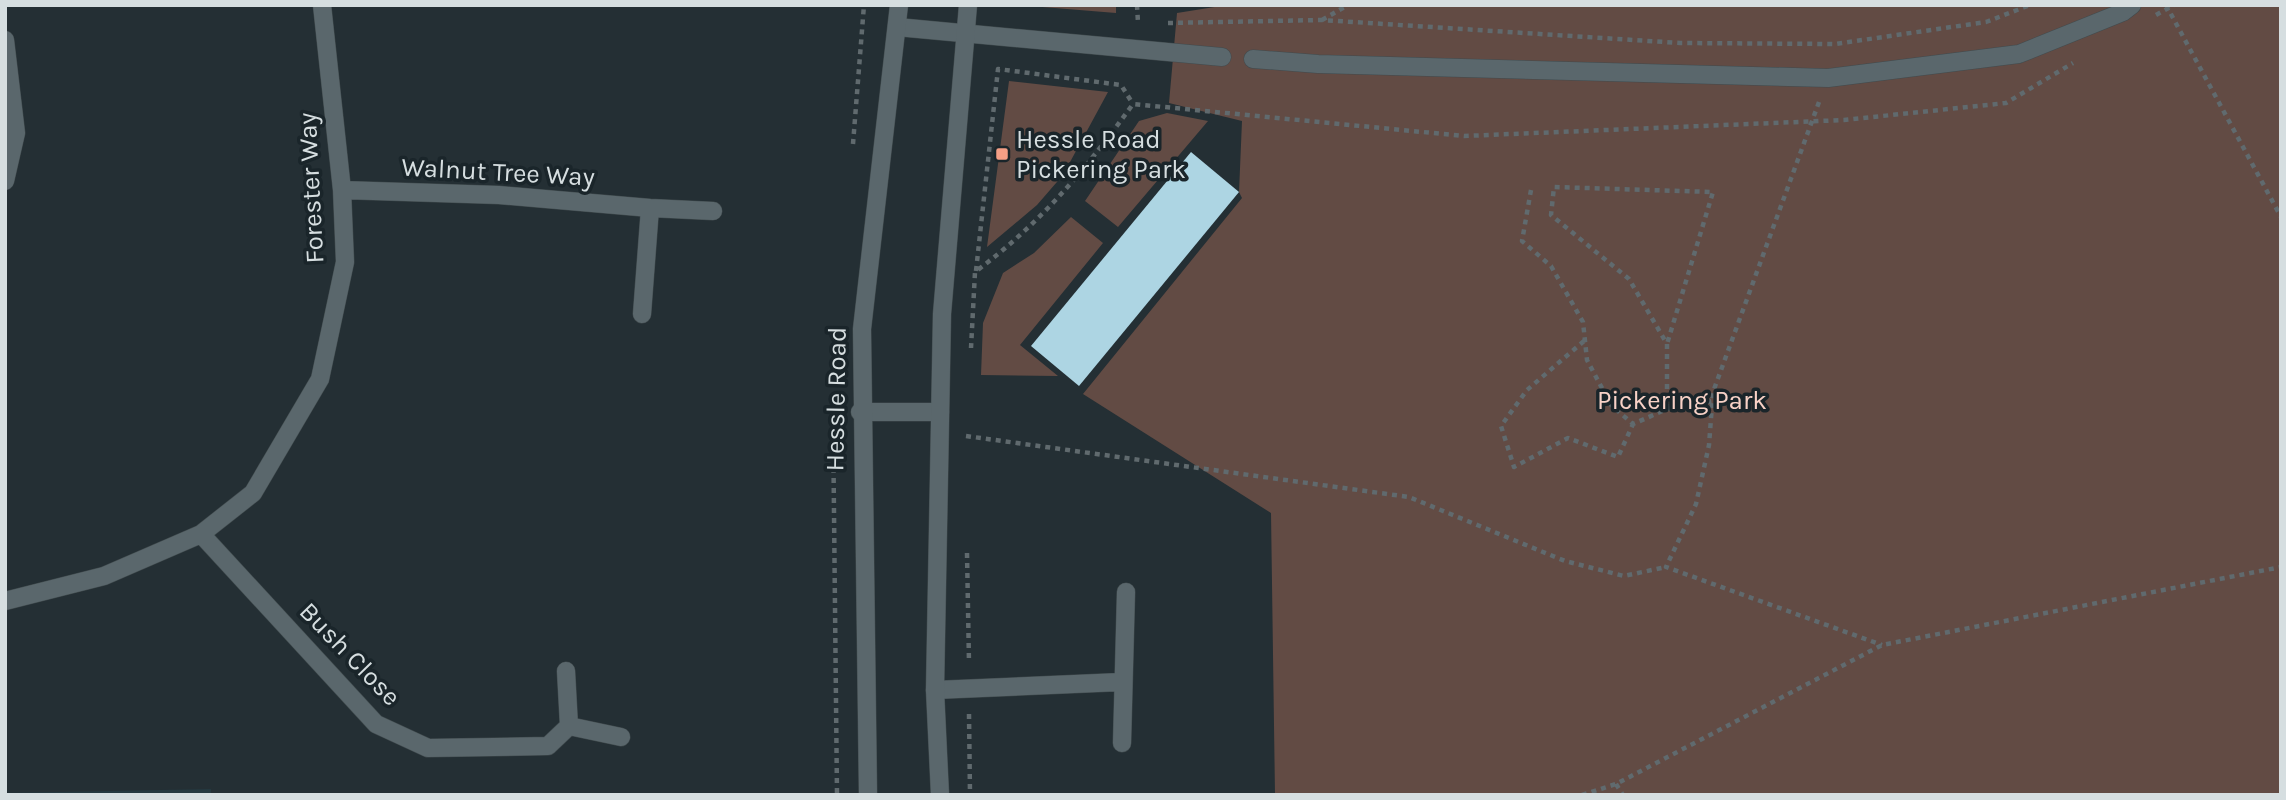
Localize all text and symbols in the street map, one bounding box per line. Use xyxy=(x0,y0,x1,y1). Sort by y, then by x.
street label: Forester Way xyxy=(292,112,330,264)
place label: Hessle Road Pickering Park xyxy=(1016,124,1186,185)
marker: Hessle Road Pickering Park xyxy=(994,146,1010,162)
street label: Walnut Tree Way xyxy=(401,151,595,193)
street label: Hessle Road xyxy=(819,326,853,472)
park label: Pickering Park xyxy=(1597,385,1767,416)
street label: Bush Close xyxy=(293,596,407,712)

